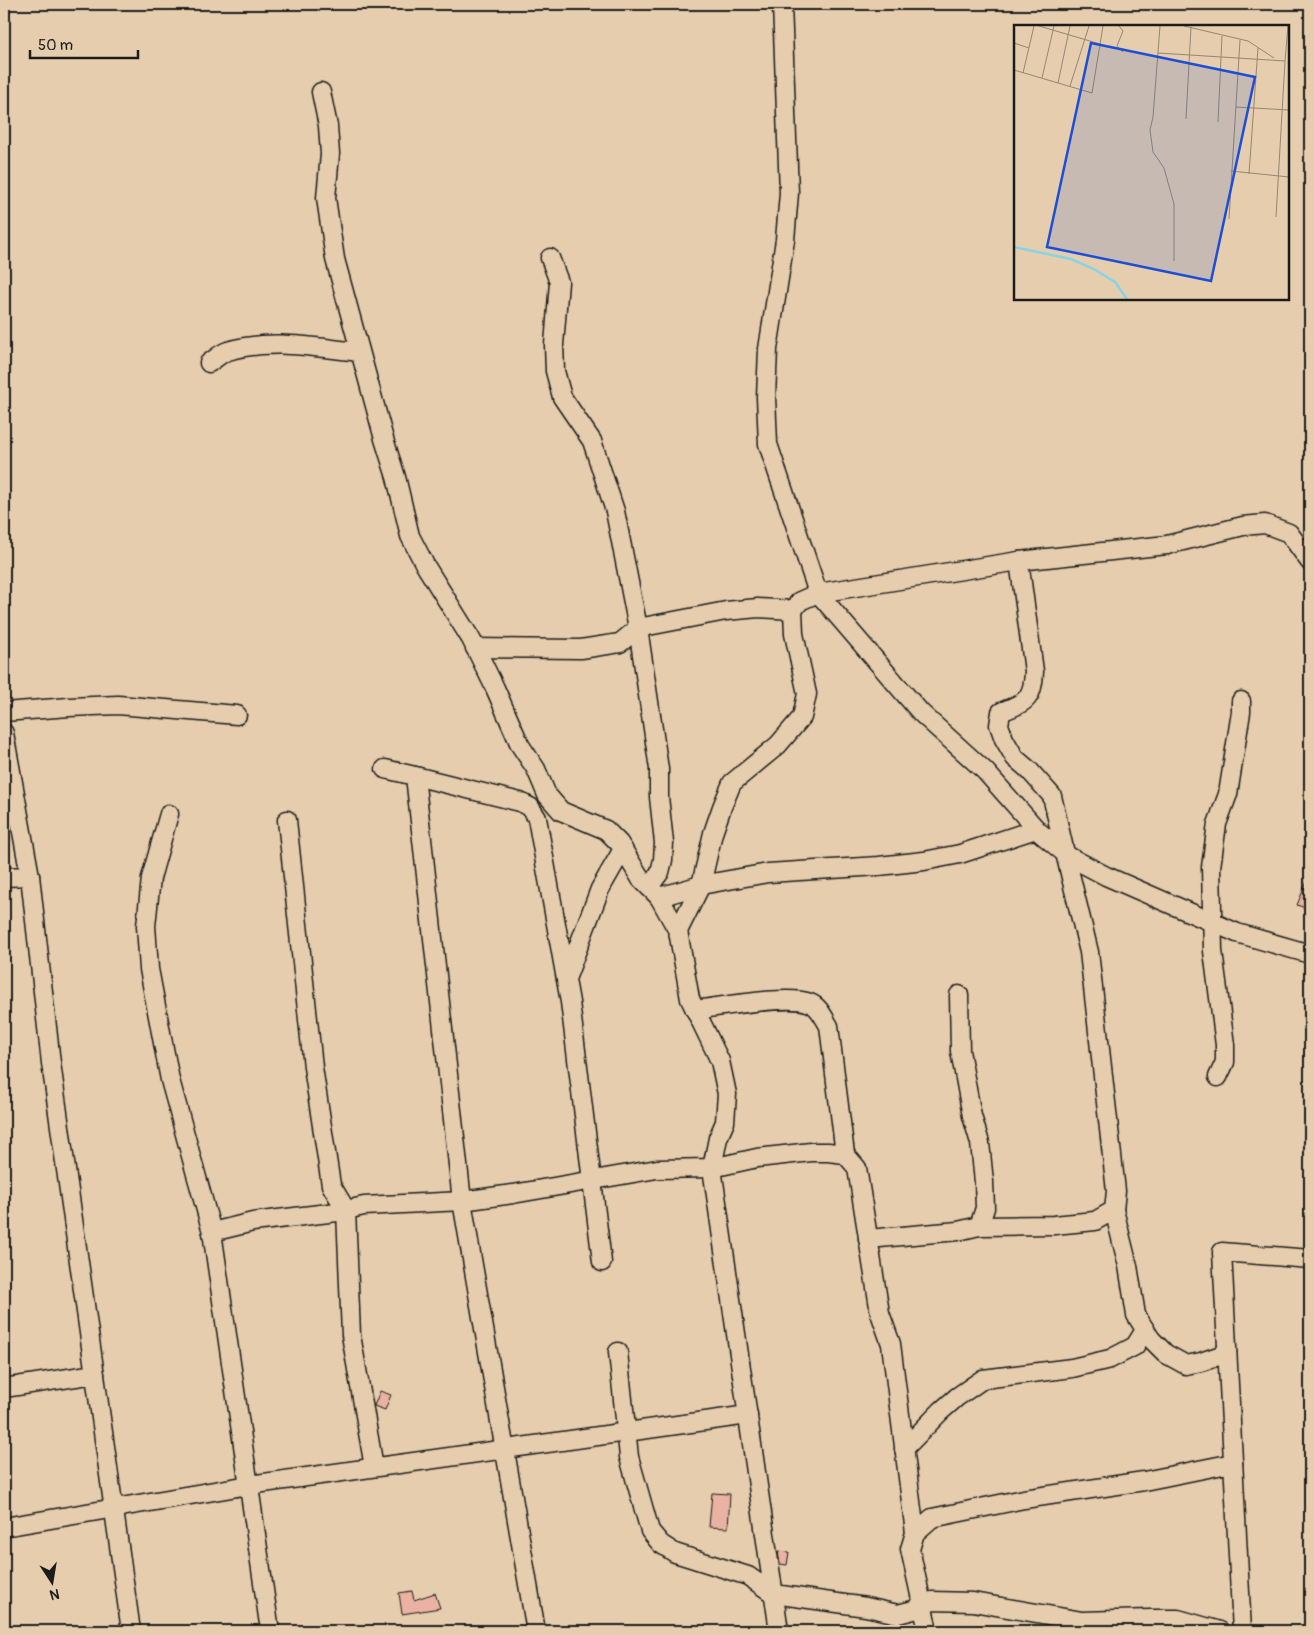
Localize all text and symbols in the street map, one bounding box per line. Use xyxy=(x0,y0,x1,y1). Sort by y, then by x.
inset map xyxy=(1014,25,1289,300)
scale bar xyxy=(30,28,138,60)
text: 50 m xyxy=(38,36,73,55)
north arrow xyxy=(28,1558,78,1608)
text: N xyxy=(48,1585,61,1604)

